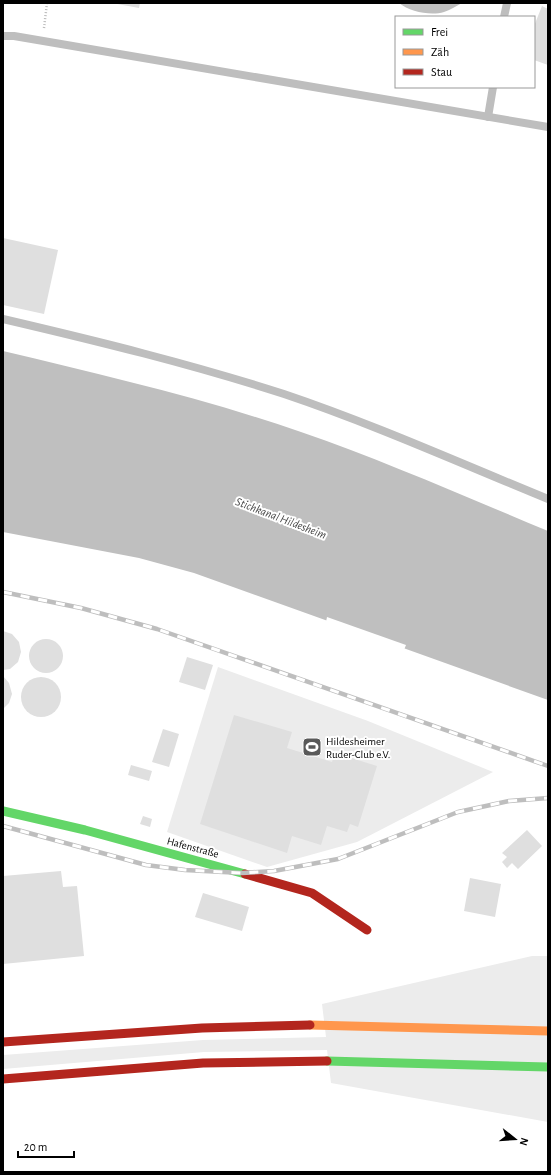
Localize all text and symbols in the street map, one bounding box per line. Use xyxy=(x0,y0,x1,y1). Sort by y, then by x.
legend xyxy=(395,16,535,88)
text: Frei xyxy=(431,26,448,38)
text: Zäh xyxy=(431,46,449,58)
text: Stau xyxy=(431,66,452,78)
water label: Stichkanal Hildesheim xyxy=(234,495,328,541)
sports icon: Hildesheimer Ruder-Club e.V. xyxy=(301,736,323,758)
place label: Hildesheimer Ruder-Club e.V. xyxy=(326,736,390,760)
street label: Hafenstraße xyxy=(166,835,220,860)
north arrow xyxy=(495,1119,535,1159)
scale bar xyxy=(18,1133,74,1159)
text: N xyxy=(518,1137,530,1147)
text: 20 m xyxy=(24,1141,47,1153)

